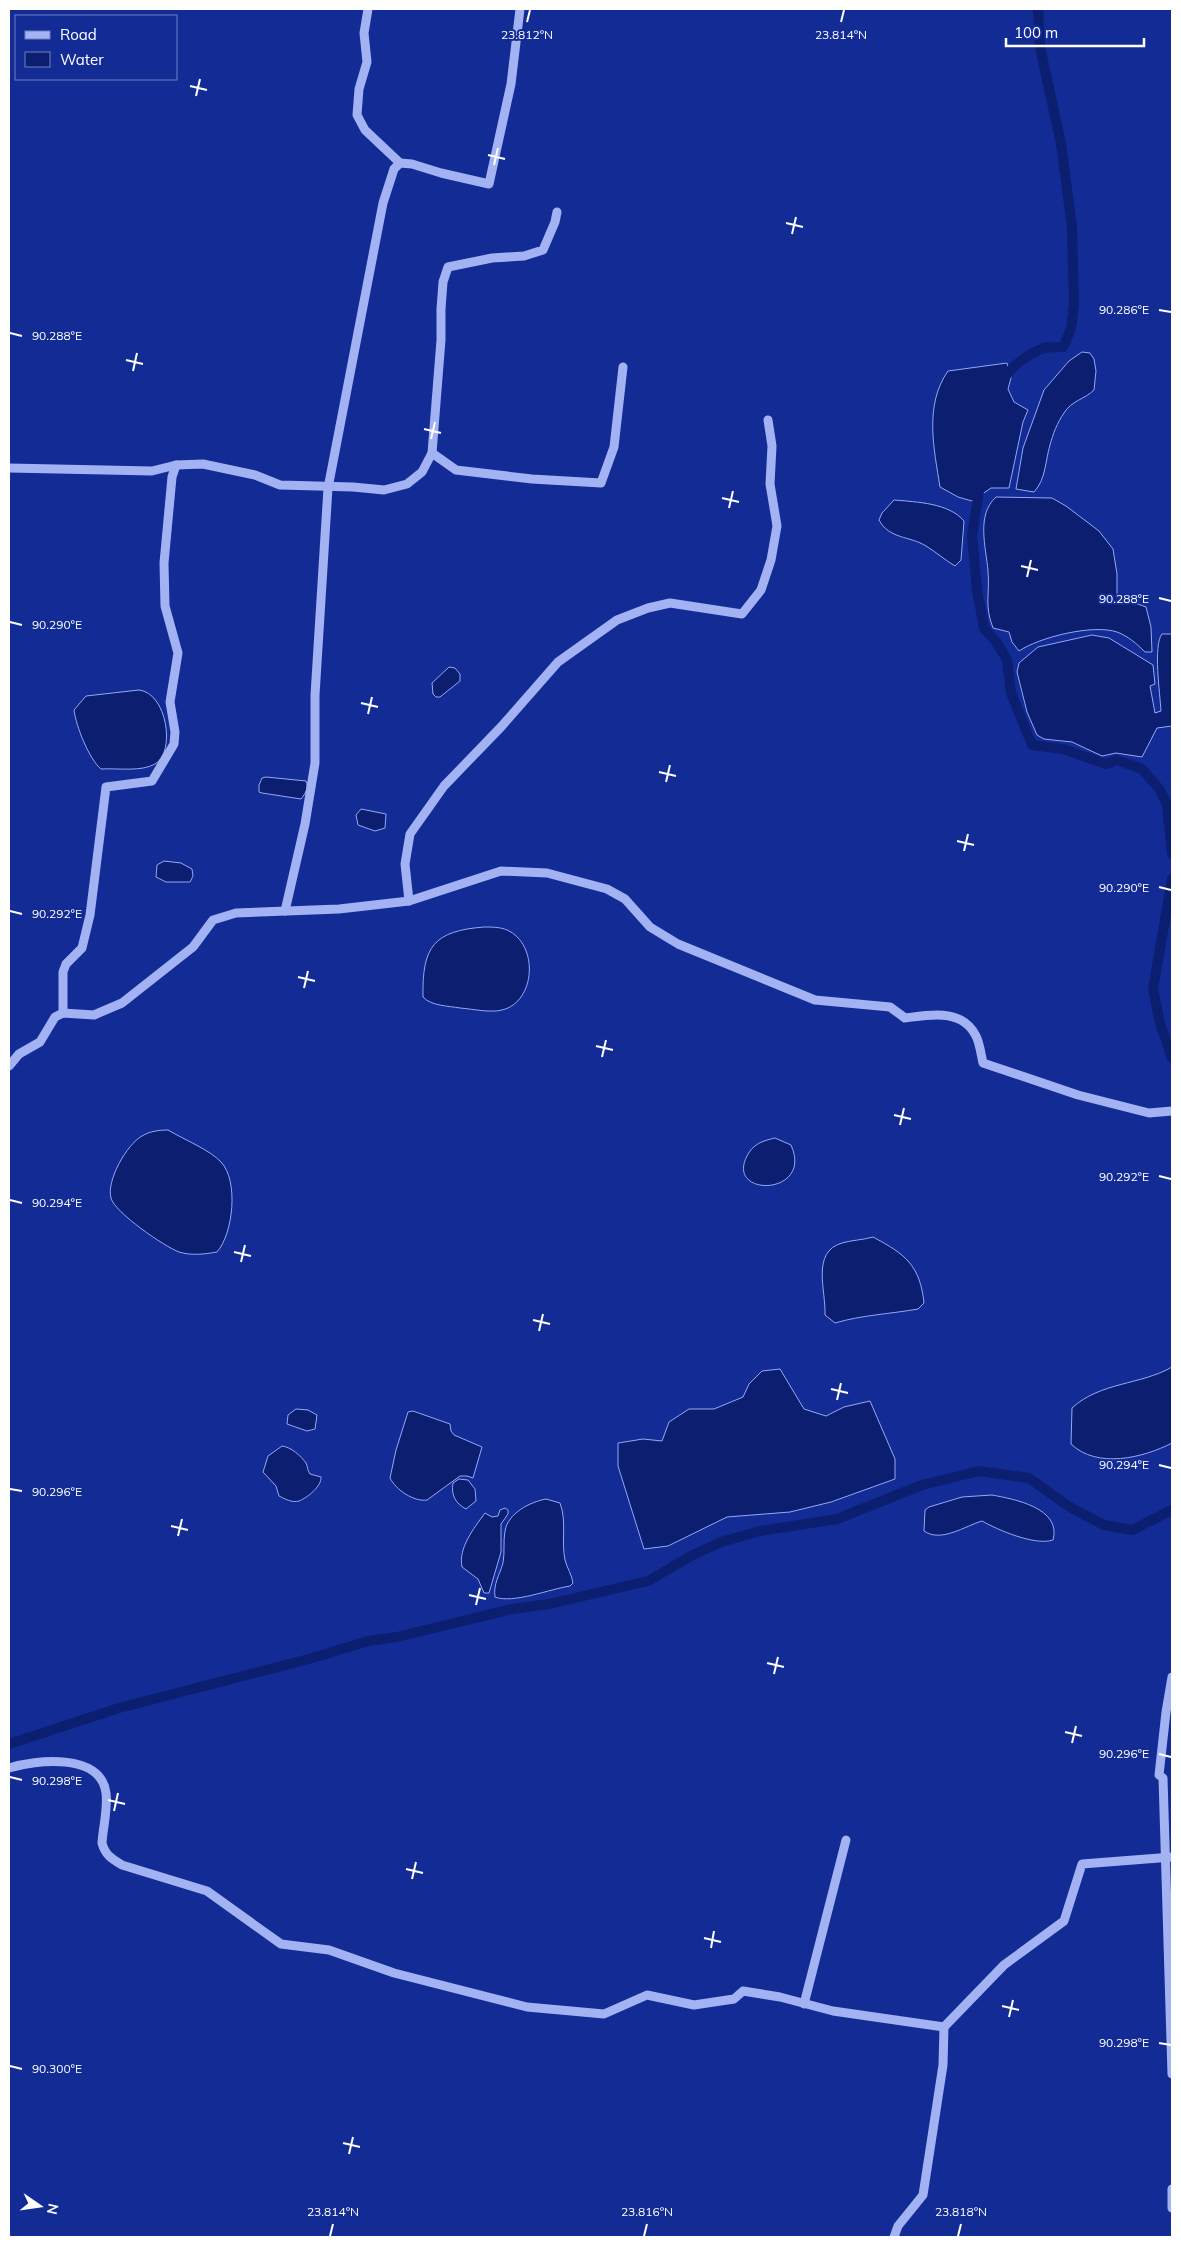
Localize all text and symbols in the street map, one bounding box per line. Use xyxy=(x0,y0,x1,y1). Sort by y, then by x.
legend xyxy=(15,15,178,80)
scale bar xyxy=(1006,15,1144,47)
text: 100 m xyxy=(1014,23,1058,42)
text: Road xyxy=(60,25,97,44)
text: 23.812°N xyxy=(501,27,553,42)
text: 23.814°N xyxy=(815,27,867,42)
text: Water xyxy=(60,50,104,69)
text: 90.286°E xyxy=(1099,302,1149,317)
text: 90.288°E xyxy=(32,328,82,343)
text: 90.288°E xyxy=(1099,591,1149,606)
text: 90.290°E xyxy=(32,617,82,632)
text: 90.290°E xyxy=(1099,880,1149,895)
text: 90.292°E xyxy=(32,906,82,921)
text: 90.292°E xyxy=(1099,1169,1149,1184)
text: 90.294°E xyxy=(32,1195,82,1210)
text: 90.294°E xyxy=(1099,1457,1149,1472)
text: 90.296°E xyxy=(32,1484,82,1499)
text: 90.296°E xyxy=(1099,1746,1149,1761)
text: 90.298°E xyxy=(32,1773,82,1788)
text: 90.298°E xyxy=(1099,2035,1149,2050)
text: 90.300°E xyxy=(32,2061,82,2076)
north arrow xyxy=(15,2181,65,2231)
text: N xyxy=(43,2202,63,2216)
text: 23.814°N xyxy=(307,2204,359,2219)
text: 23.816°N xyxy=(621,2204,673,2219)
text: 23.818°N xyxy=(935,2204,987,2219)

